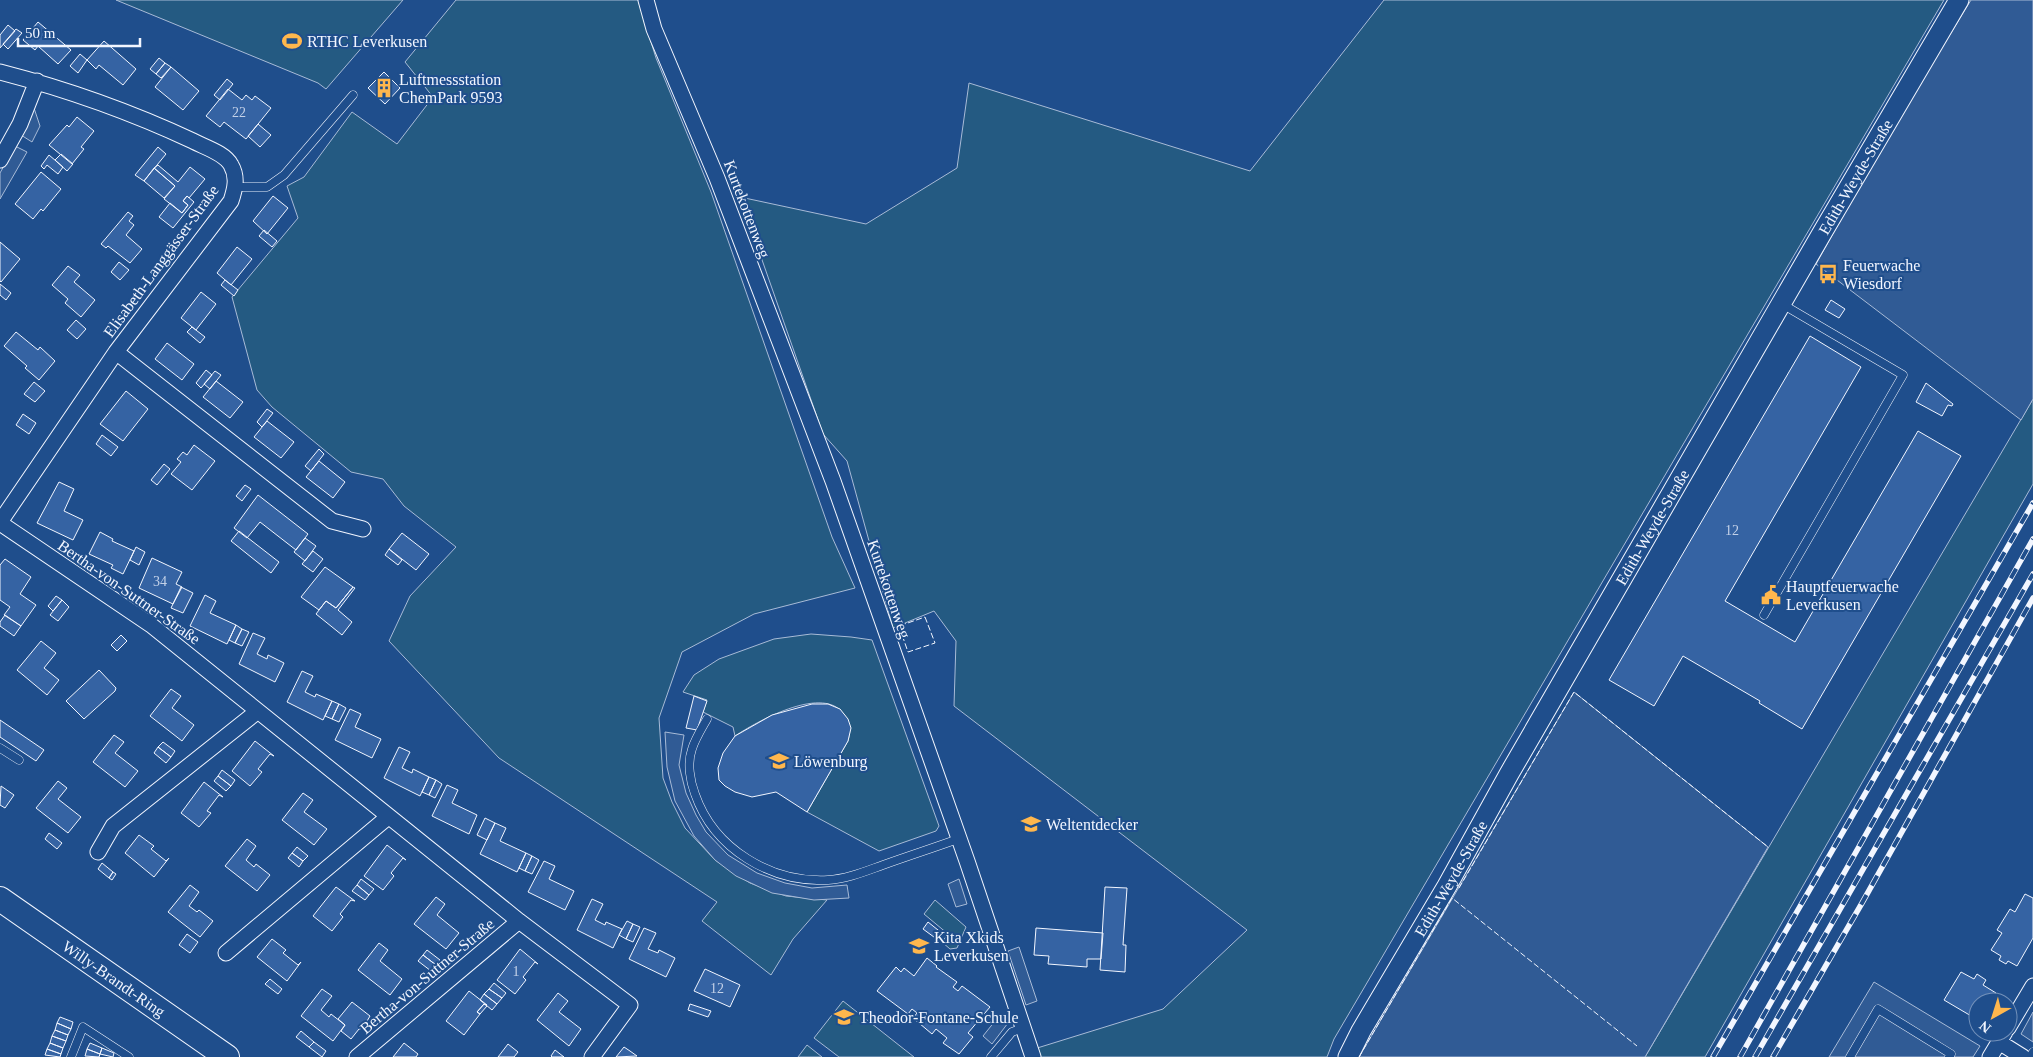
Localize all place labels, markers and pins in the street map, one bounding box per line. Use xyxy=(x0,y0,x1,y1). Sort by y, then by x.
sports icon: RTHC Leverkusen xyxy=(281,30,303,52)
place label: RTHC Leverkusen xyxy=(307,33,427,50)
place label: Luftmessstation ChemPark 9593 xyxy=(399,71,503,106)
building icon: Luftmessstation ChemPark 9593 xyxy=(373,77,395,99)
place label: Feuerwache Wiesdorf xyxy=(1843,257,1920,292)
bus stop icon: Feuerwache Wiesdorf xyxy=(1817,263,1839,285)
place label: Hauptfeuerwache Leverkusen xyxy=(1786,578,1899,613)
public building icon: Hauptfeuerwache Leverkusen xyxy=(1760,584,1782,606)
school or university icon: Löwenburg xyxy=(768,750,790,772)
place label: Löwenburg xyxy=(794,753,867,771)
school or university icon: Weltentdecker xyxy=(1020,813,1042,835)
place label: Weltentdecker xyxy=(1046,816,1139,833)
place label: Kita Xkids Leverkusen xyxy=(934,929,1009,964)
school or university icon: Kita Xkids Leverkusen xyxy=(908,935,930,957)
school or university icon: Theodor-Fontane-Schule xyxy=(833,1006,855,1028)
place label: Theodor-Fontane-Schule xyxy=(859,1009,1019,1026)

